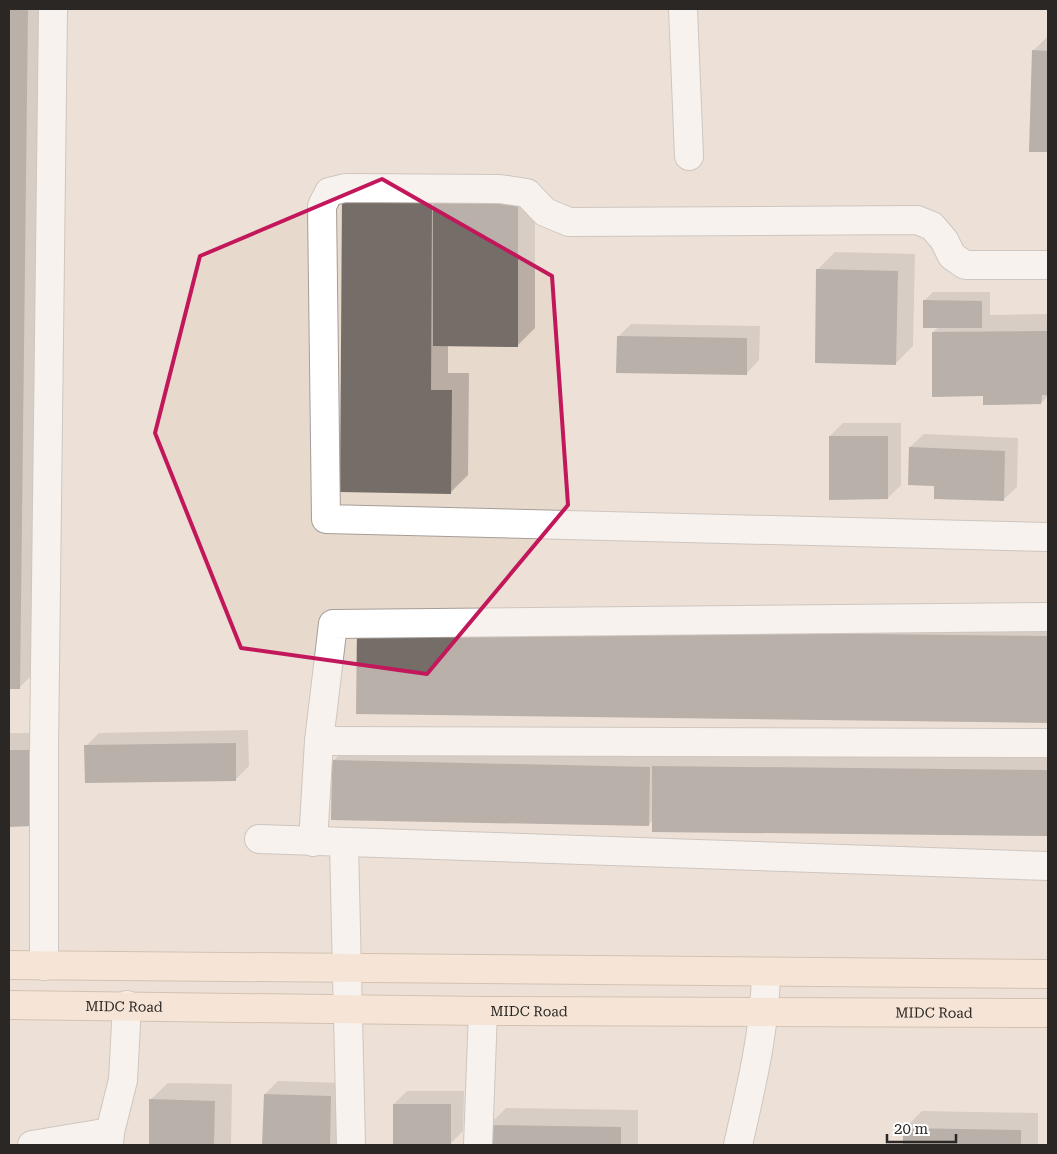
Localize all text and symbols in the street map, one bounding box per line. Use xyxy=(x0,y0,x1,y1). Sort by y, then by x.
street label: MIDC Road xyxy=(85,998,163,1015)
street label: MIDC Road xyxy=(490,1003,568,1019)
street label: MIDC Road xyxy=(895,1004,973,1021)
scale bar xyxy=(887,1112,956,1144)
text: 20 m xyxy=(894,1120,929,1138)

